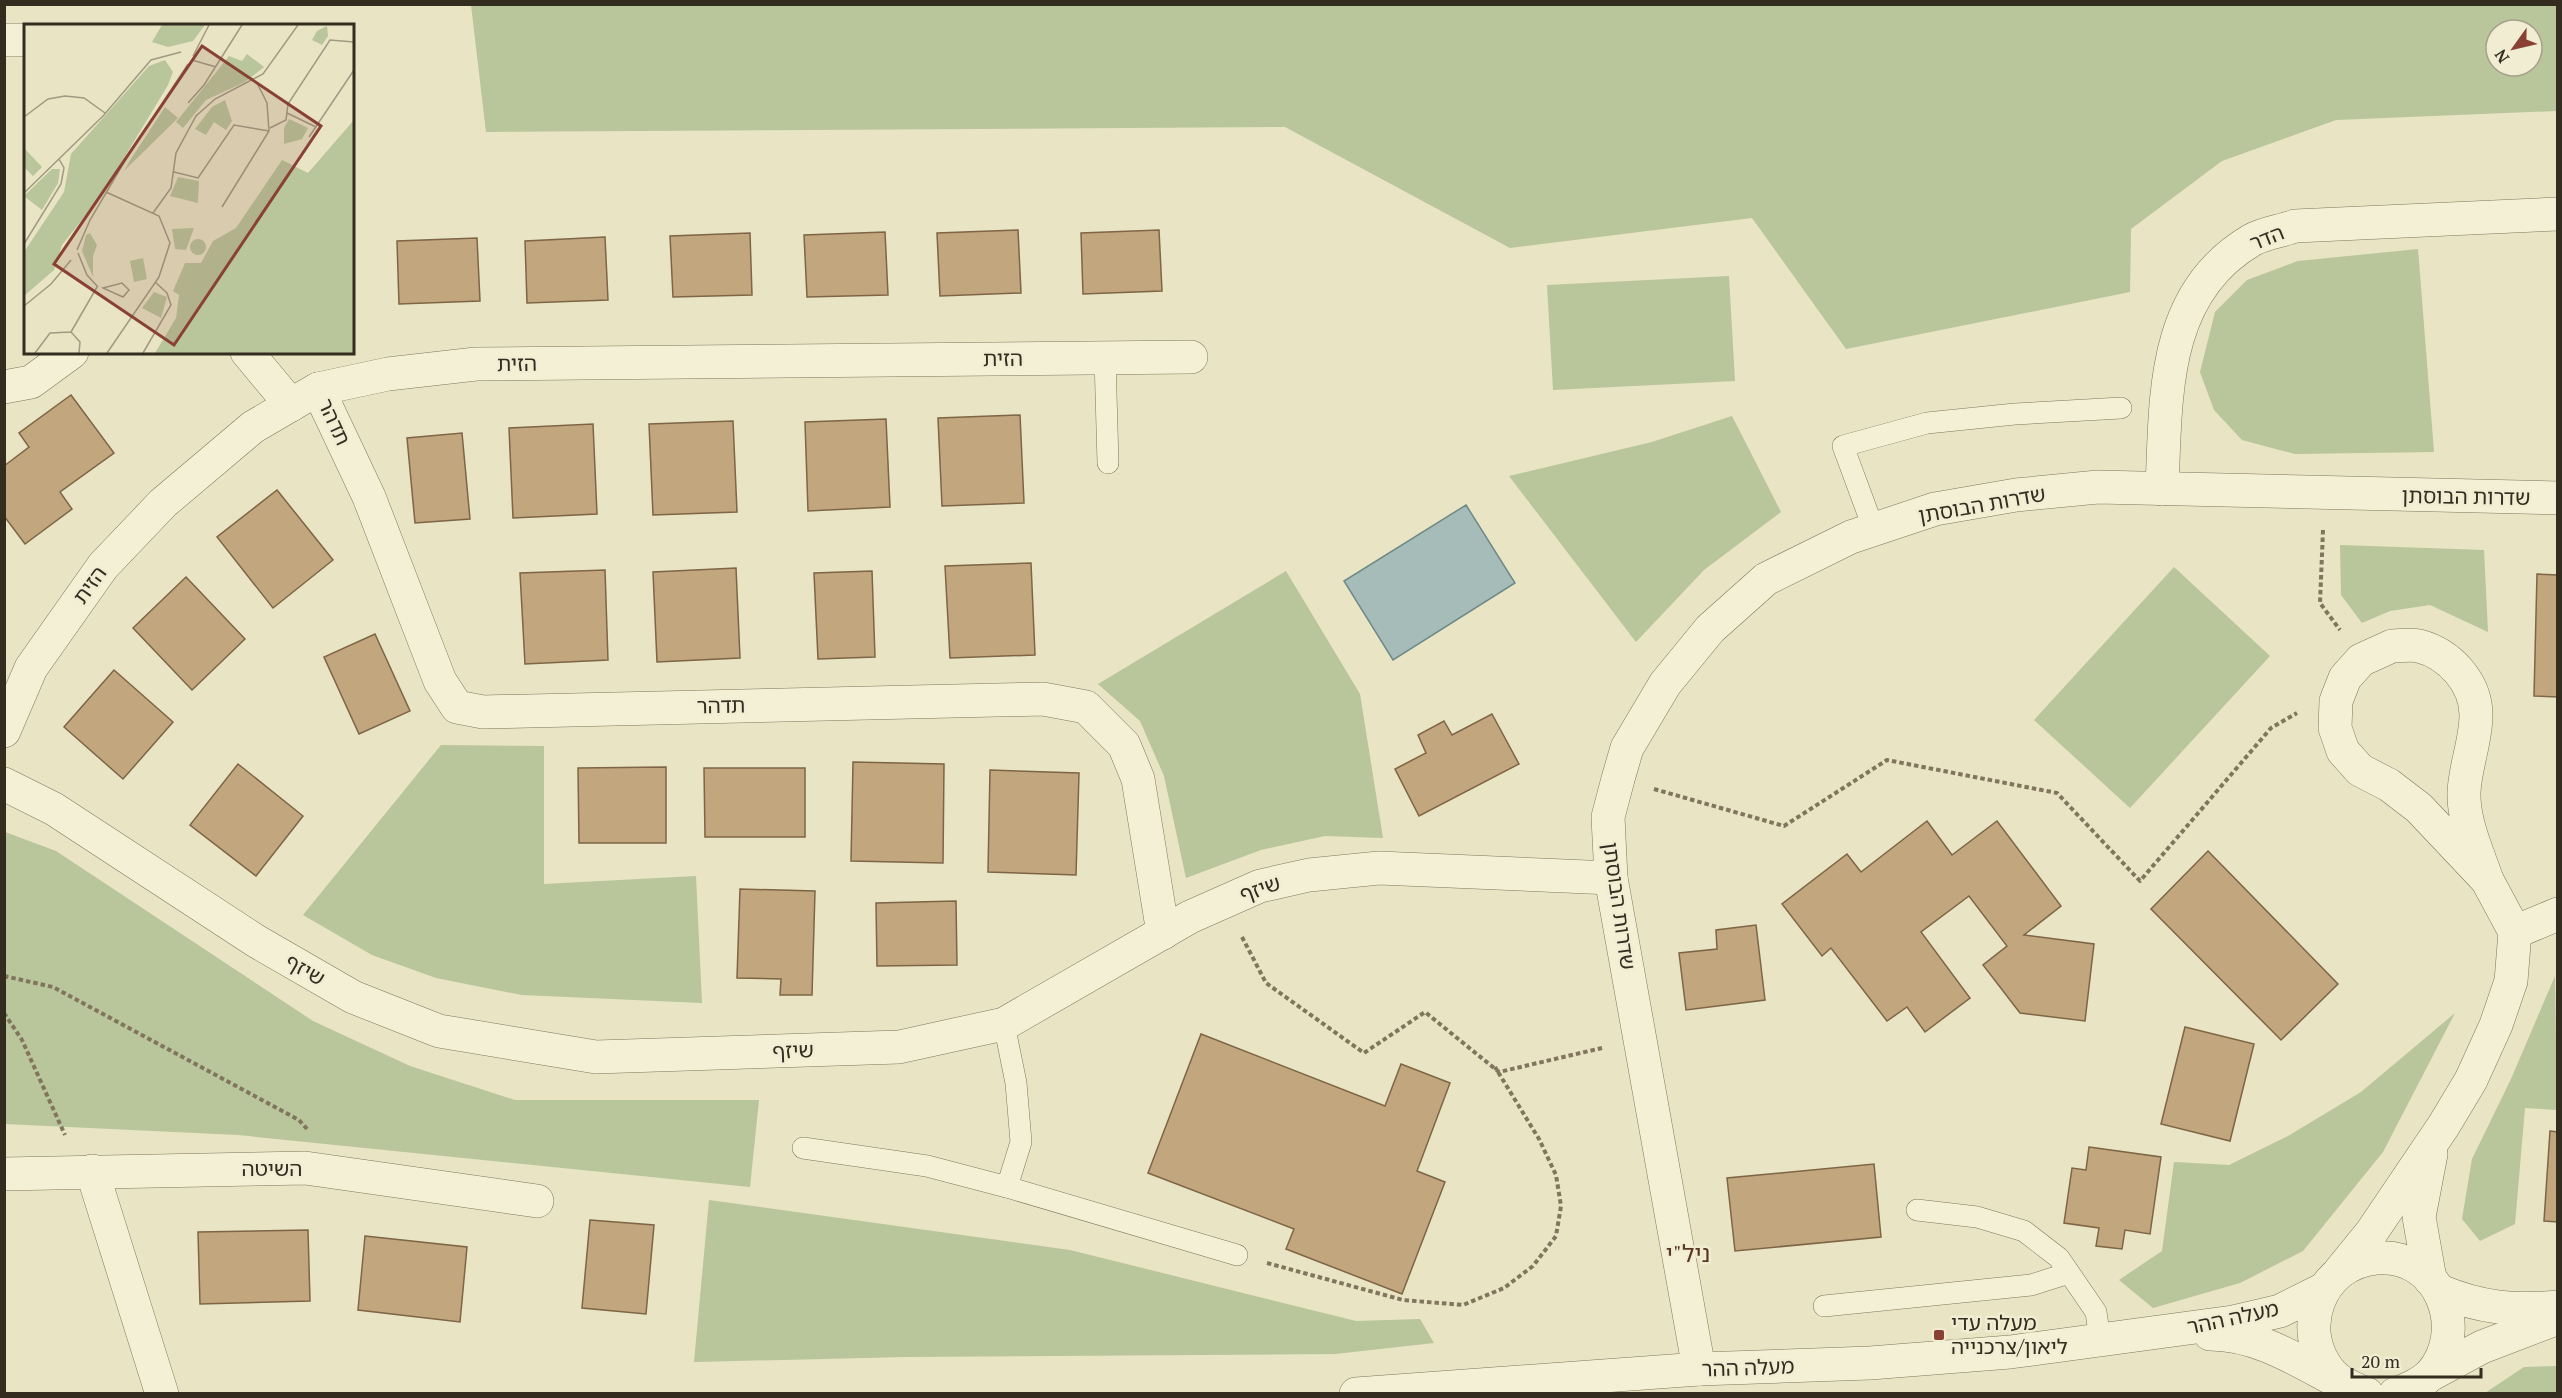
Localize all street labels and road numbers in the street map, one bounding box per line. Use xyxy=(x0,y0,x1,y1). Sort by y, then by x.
street label: הדר xyxy=(2245,218,2288,257)
street label: הזית xyxy=(983,344,1023,372)
street label: הזית xyxy=(497,349,537,377)
street label: תדהר xyxy=(312,394,358,450)
street label: שדרות הבוסתן xyxy=(1916,479,2048,529)
street label: שדרות הבוסתן xyxy=(2401,481,2531,511)
street label: הזית xyxy=(66,560,112,609)
street label: תדהר xyxy=(696,691,746,719)
street label: שדרות הבוסתן xyxy=(1597,840,1643,972)
street label: שיזף xyxy=(1236,868,1284,908)
street label: שיזף xyxy=(281,947,330,992)
street label: שיזף xyxy=(772,1035,814,1065)
street label: השיטה xyxy=(241,1154,303,1182)
street label: מעלה ההר xyxy=(2184,1294,2281,1340)
street label: מעלה ההר xyxy=(1701,1351,1795,1383)

